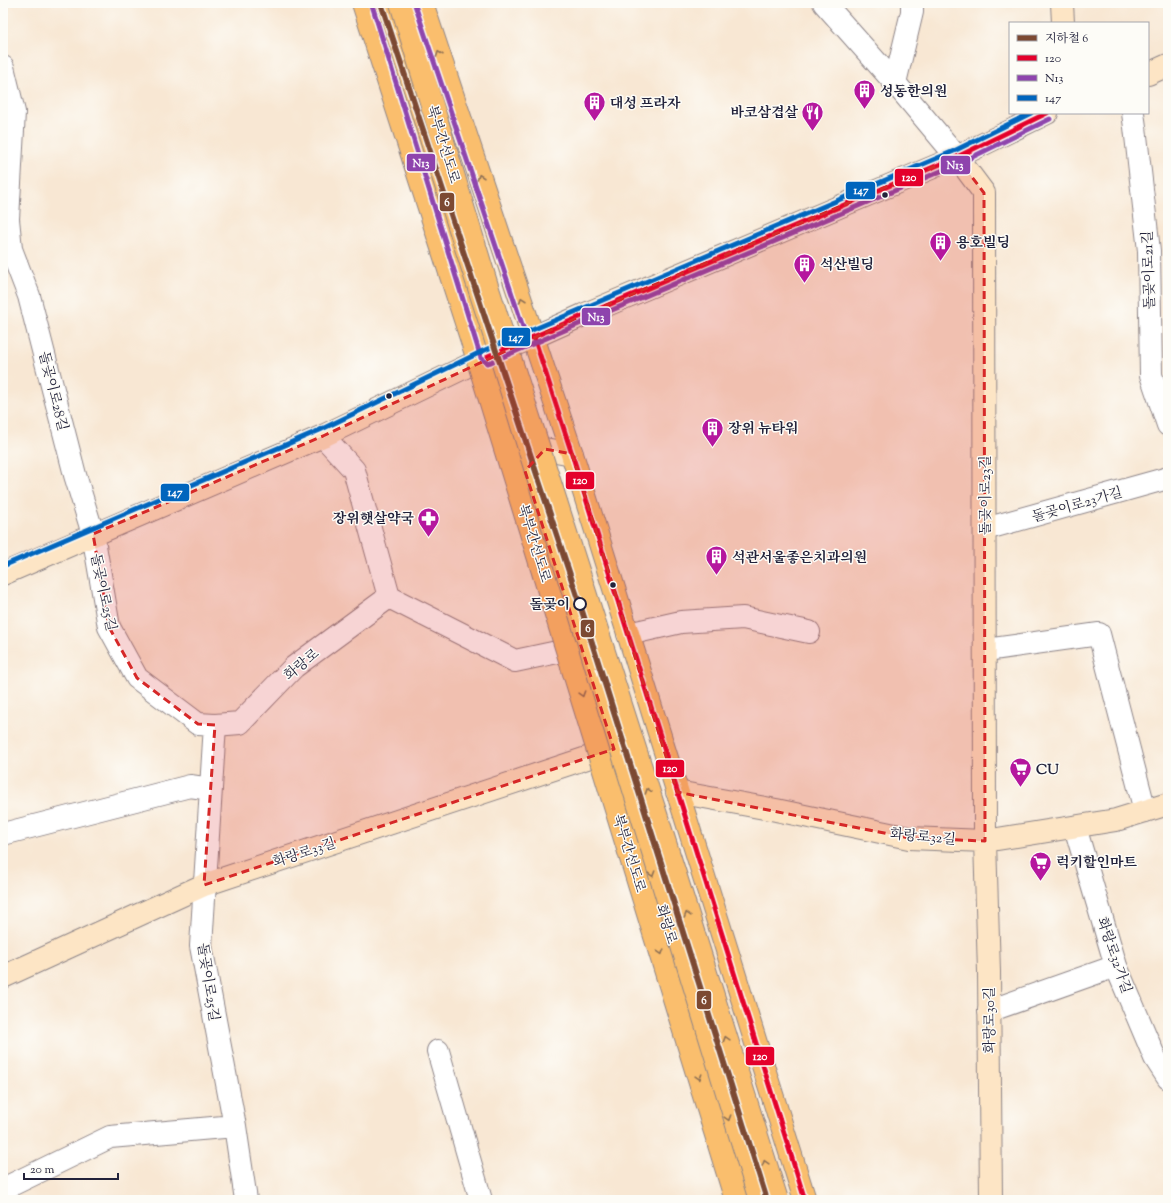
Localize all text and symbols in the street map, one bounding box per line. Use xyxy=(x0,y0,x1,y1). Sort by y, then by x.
legend xyxy=(1009,22,1149,114)
text: 지하철 6 xyxy=(1045,30,1088,48)
text: 120 xyxy=(1045,50,1061,68)
one-way arrow xyxy=(435,51,444,58)
text: N13 xyxy=(1045,70,1064,88)
building icon: 성동한의원 xyxy=(852,78,878,111)
place label: 성동한의원 xyxy=(880,83,948,103)
building icon: 대성 프라자 xyxy=(582,90,608,123)
text: 147 xyxy=(1045,90,1061,108)
place label: 대성 프라자 xyxy=(610,95,681,115)
restaurant icon: 바코삼겹살 xyxy=(800,99,826,132)
street label: 북부간선도로 xyxy=(421,103,464,187)
place label: 바코삼겹살 xyxy=(730,104,798,124)
line badge: N13 xyxy=(406,153,436,172)
line badge: N13 xyxy=(940,155,971,175)
text: N13 xyxy=(412,156,430,172)
text: N13 xyxy=(946,158,964,174)
line badge: 120 xyxy=(894,168,924,187)
text: 120 xyxy=(901,170,917,186)
one-way arrow xyxy=(477,174,485,181)
line badge: 147 xyxy=(845,181,876,200)
text: 147 xyxy=(853,183,869,199)
unlabelled marker xyxy=(880,190,890,200)
line badge: 6 xyxy=(439,192,455,212)
text: 6 xyxy=(444,195,450,211)
building icon: 용호빌딩 xyxy=(928,229,954,262)
street label: 돌곶이로21길 xyxy=(1139,230,1161,310)
place label: 용호빌딩 xyxy=(956,234,1010,254)
building icon: 석산빌딩 xyxy=(791,251,817,284)
place label: 석산빌딩 xyxy=(820,256,874,276)
one-way arrow xyxy=(518,297,526,304)
line badge: N13 xyxy=(581,307,611,326)
text: N13 xyxy=(587,310,605,326)
line badge: 147 xyxy=(501,327,531,347)
text: 147 xyxy=(508,330,524,346)
street label: 돌곶이로28길 xyxy=(33,350,72,433)
unlabelled marker xyxy=(384,391,394,401)
building icon: 장위 뉴타워 xyxy=(700,415,726,448)
place label: 장위 뉴타워 xyxy=(728,420,799,440)
street label: 돌곶이로23길 xyxy=(977,455,997,535)
line badge: 120 xyxy=(565,471,595,490)
text: 120 xyxy=(572,473,588,489)
line badge: 147 xyxy=(160,483,190,502)
street label: 돌곶이로23가길 xyxy=(1030,483,1125,528)
text: 147 xyxy=(167,485,183,501)
street label: 북부간선도로 xyxy=(512,502,555,586)
pharmacy icon: 장위햇살약국 xyxy=(416,505,442,538)
place label: 장위햇살약국 xyxy=(333,510,414,530)
building icon: 석관서울좋은치과의원 xyxy=(704,544,730,577)
place label: 석관서울좋은치과의원 xyxy=(732,549,867,569)
street label: 돌곶이로25길 xyxy=(84,552,120,633)
unlabelled marker xyxy=(608,580,618,590)
place label: 돌곶이 xyxy=(529,596,570,616)
marker: 돌곶이 xyxy=(573,597,587,611)
line badge: 6 xyxy=(580,619,595,638)
text: 6 xyxy=(585,621,591,637)
street label: 화랑로 xyxy=(280,645,325,686)
one-way arrow xyxy=(577,691,585,698)
supermarket icon: CU xyxy=(1007,756,1033,789)
line badge: 120 xyxy=(655,759,685,778)
text: 120 xyxy=(662,761,678,777)
place label: CU xyxy=(1036,761,1059,781)
one-way arrow xyxy=(644,787,653,794)
street label: 북부간선도로 xyxy=(607,812,650,896)
street label: 화랑로32길 xyxy=(889,825,957,851)
street label: 화랑로33길 xyxy=(270,834,339,874)
supermarket icon: 럭키할인마트 xyxy=(1027,849,1053,882)
place label: 럭키할인마트 xyxy=(1056,854,1138,874)
one-way arrow xyxy=(647,870,656,877)
street label: 화랑로 xyxy=(650,902,681,947)
one-way arrow xyxy=(684,911,692,918)
street label: 화랑로32가길 xyxy=(1091,915,1136,997)
street label: 돌곶이로25길 xyxy=(191,942,223,1023)
one-way arrow xyxy=(656,949,665,956)
street label: 화랑로30길 xyxy=(981,986,1001,1054)
line badge: 6 xyxy=(696,990,712,1010)
text: 6 xyxy=(701,993,707,1009)
one-way arrow xyxy=(722,1035,731,1042)
line badge: 120 xyxy=(745,1046,775,1066)
text: 120 xyxy=(752,1049,768,1065)
one-way arrow xyxy=(694,1073,703,1080)
one-way arrow xyxy=(723,1115,732,1122)
scale bar xyxy=(24,1155,118,1181)
one-way arrow xyxy=(761,1159,770,1166)
text: 20 m xyxy=(30,1161,55,1179)

